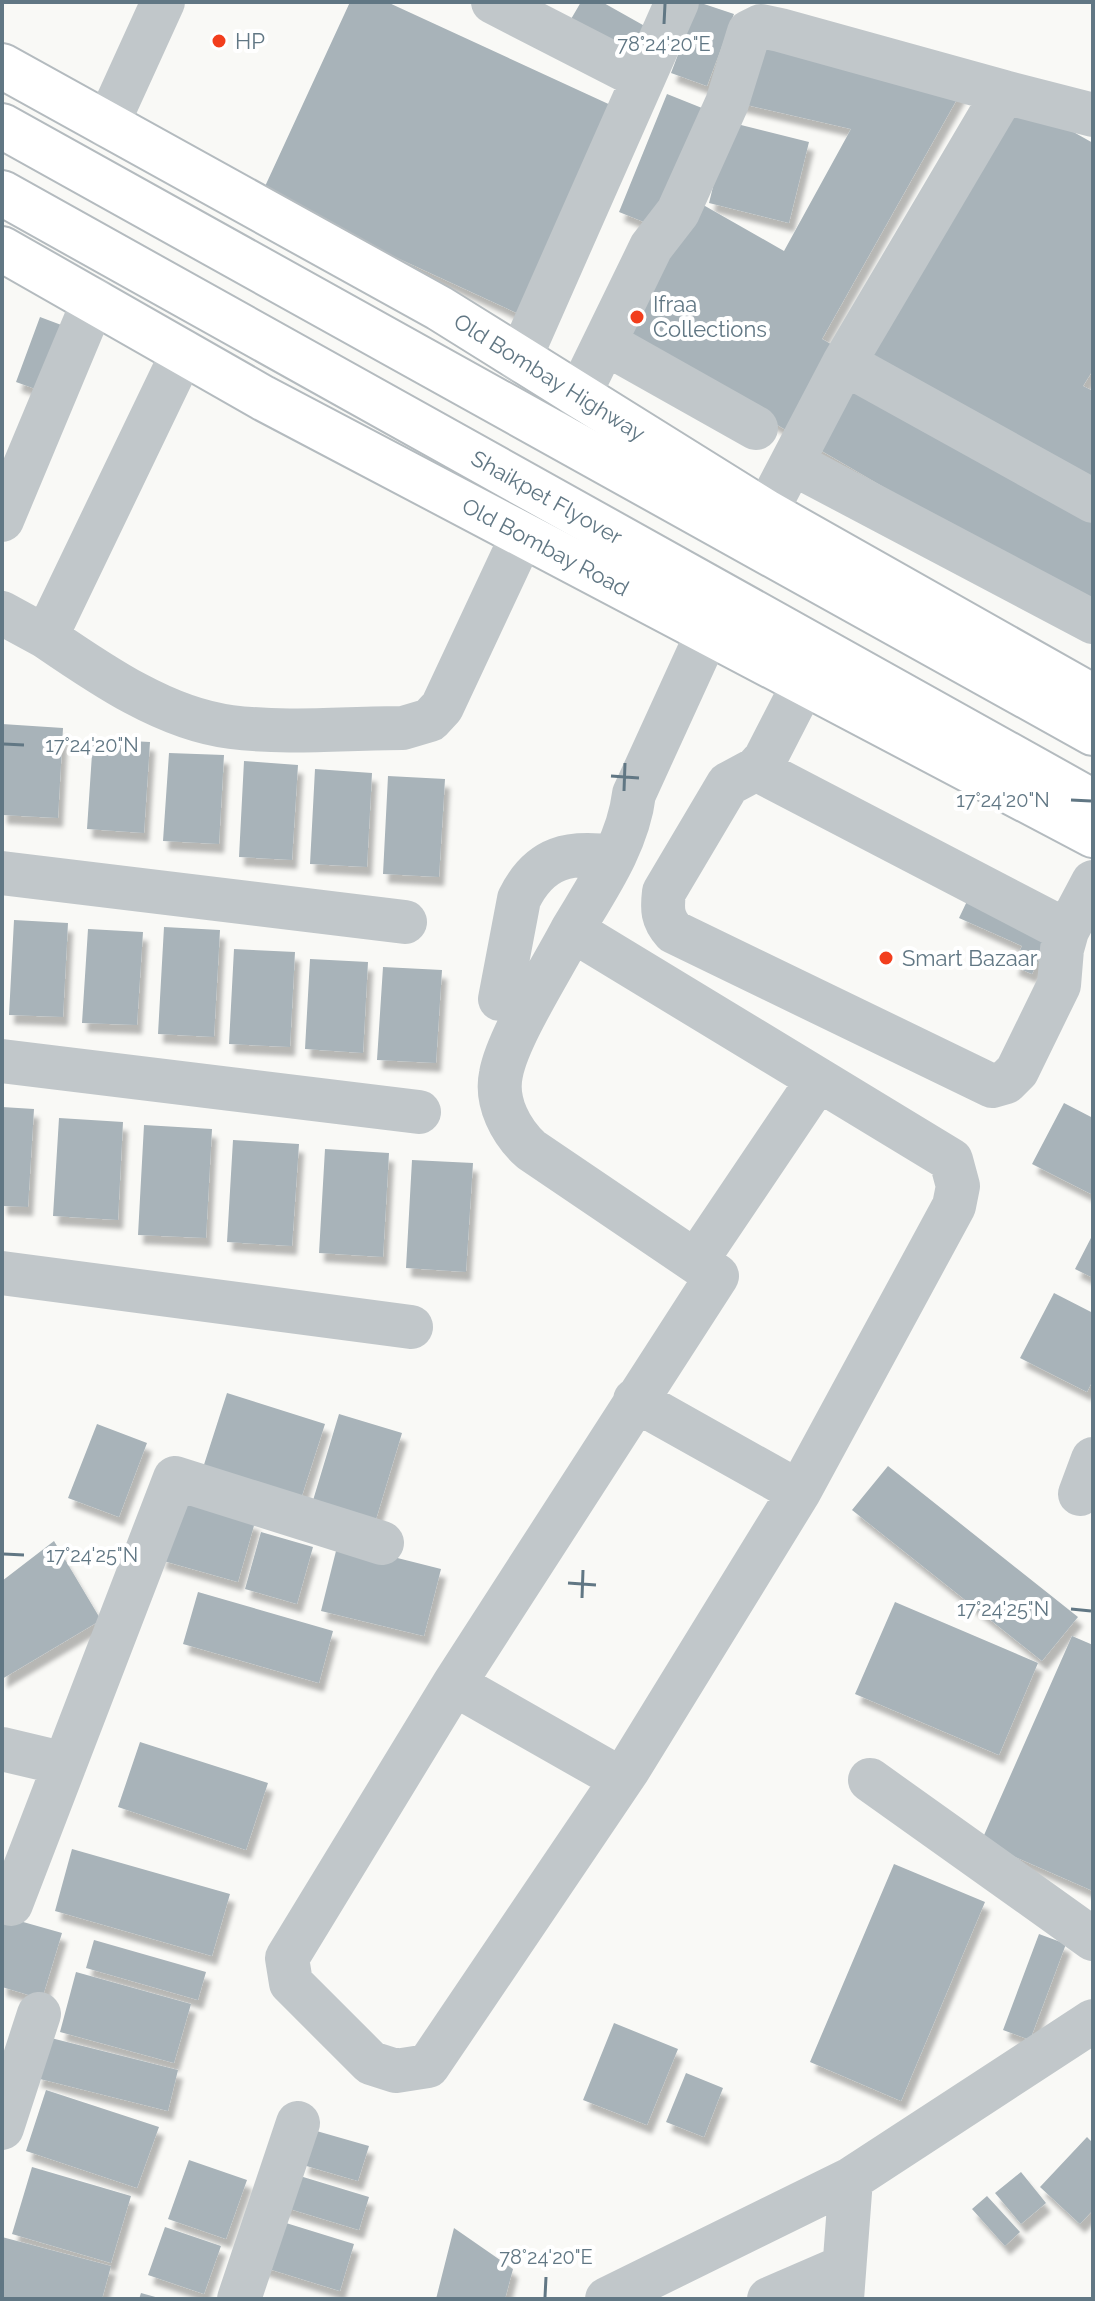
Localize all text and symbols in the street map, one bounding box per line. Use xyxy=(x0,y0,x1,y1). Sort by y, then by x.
place label: HP xyxy=(235,28,265,54)
marker: HP xyxy=(210,32,228,50)
text: 78°24'20"E xyxy=(617,32,711,56)
place label: Ifraa Collections xyxy=(653,291,767,342)
street label: Old Bombay Highway xyxy=(449,308,650,446)
marker: Ifraa Collections xyxy=(628,308,646,326)
street label: Shaikpet Flyover xyxy=(467,445,627,550)
street label: Old Bombay Road xyxy=(458,492,633,601)
text: 17°24'20"N xyxy=(45,733,139,757)
text: 17°24'20"N xyxy=(956,788,1050,812)
place label: Smart Bazaar xyxy=(902,945,1038,971)
marker: Smart Bazaar xyxy=(877,949,895,967)
text: 17°24'25"N xyxy=(46,1543,138,1567)
text: 17°24'25"N xyxy=(957,1597,1049,1621)
text: 78°24'20"E xyxy=(499,2245,593,2269)

